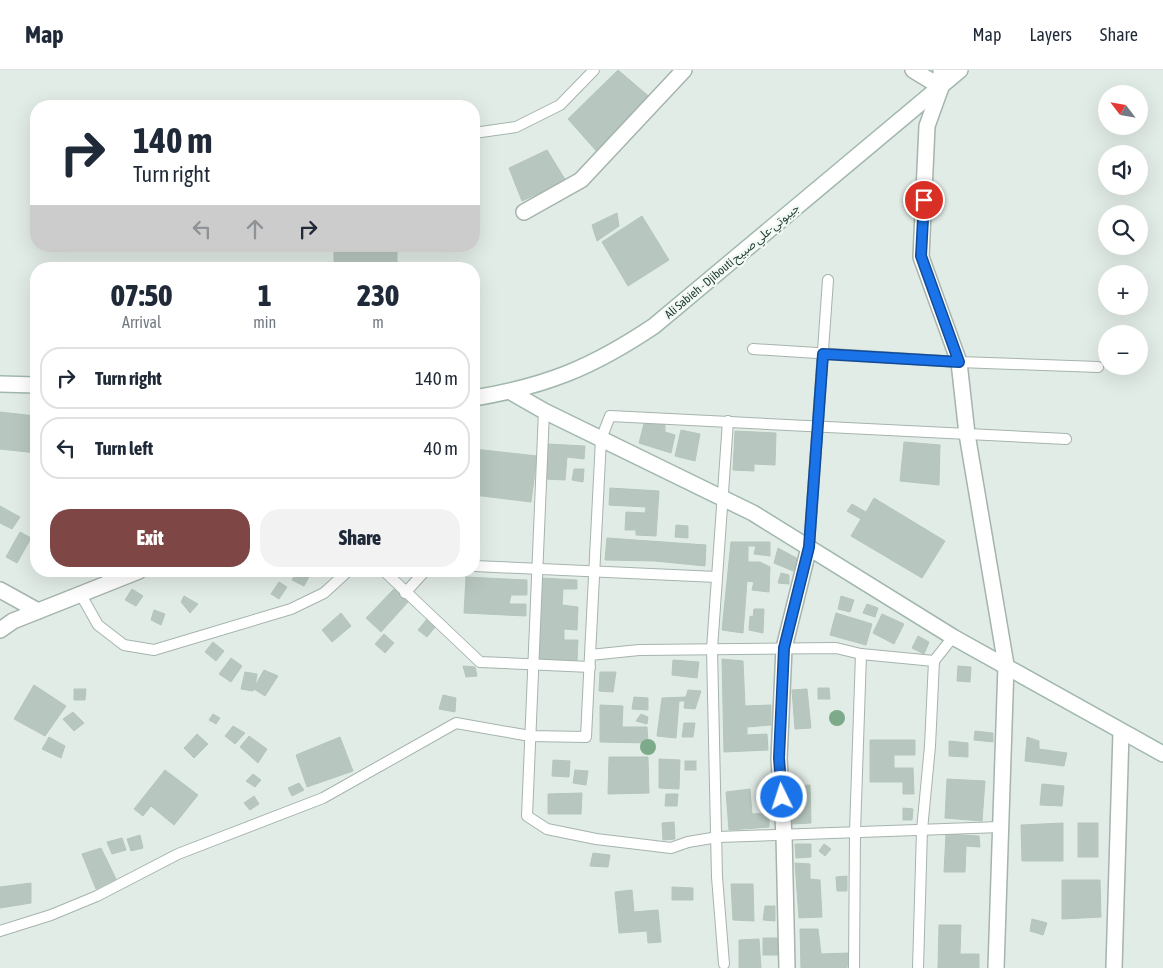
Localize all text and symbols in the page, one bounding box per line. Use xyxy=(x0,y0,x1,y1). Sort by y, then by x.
text: Map xyxy=(25,21,64,48)
text: Map xyxy=(972,24,1001,45)
text: Layers xyxy=(1029,24,1072,45)
text: Share xyxy=(1100,24,1138,45)
north arrow xyxy=(1098,85,1148,135)
map controls xyxy=(1098,85,1148,375)
icon: right xyxy=(50,120,115,185)
text: 140 m xyxy=(133,120,212,160)
button: sound xyxy=(1098,145,1148,195)
text: Turn right xyxy=(133,161,210,187)
pin xyxy=(903,179,945,221)
icon: arrive xyxy=(910,186,938,214)
street label: Ali Sabieh - Djibouti جيبوتي-علي صبيح xyxy=(662,201,804,324)
button: search xyxy=(1098,205,1148,255)
icon: left xyxy=(188,215,216,243)
icon: ahead xyxy=(241,215,269,243)
icon: right xyxy=(294,215,322,243)
button: + xyxy=(1098,265,1148,315)
text: 07:50 xyxy=(111,278,172,312)
text: 1 xyxy=(258,278,272,312)
text: 230 xyxy=(357,278,399,312)
text: Arrival xyxy=(122,313,161,331)
text: min xyxy=(253,313,276,331)
text: m xyxy=(372,313,384,331)
button: − xyxy=(1098,325,1148,375)
icon: right xyxy=(52,364,80,392)
text: Turn right xyxy=(95,367,162,389)
text: 140 m xyxy=(415,367,458,389)
icon: left xyxy=(52,434,80,462)
text: Turn left xyxy=(95,437,153,459)
text: 40 m xyxy=(424,437,458,459)
button: Exit xyxy=(50,509,250,567)
button: Share xyxy=(260,509,460,567)
position arrow xyxy=(755,770,807,822)

